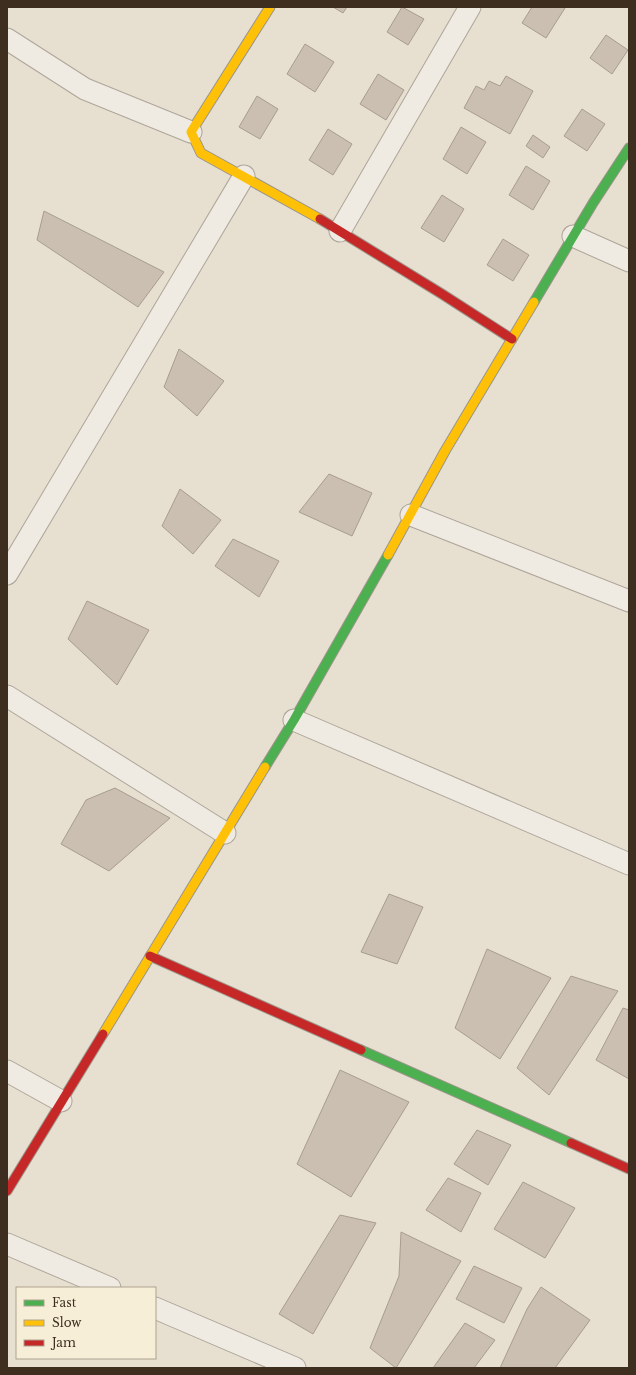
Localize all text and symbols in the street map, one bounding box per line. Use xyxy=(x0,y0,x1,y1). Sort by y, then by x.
legend xyxy=(16,1287,156,1359)
text: Fast xyxy=(52,1295,77,1310)
text: Slow xyxy=(52,1315,82,1330)
text: Jam xyxy=(50,1335,76,1350)

